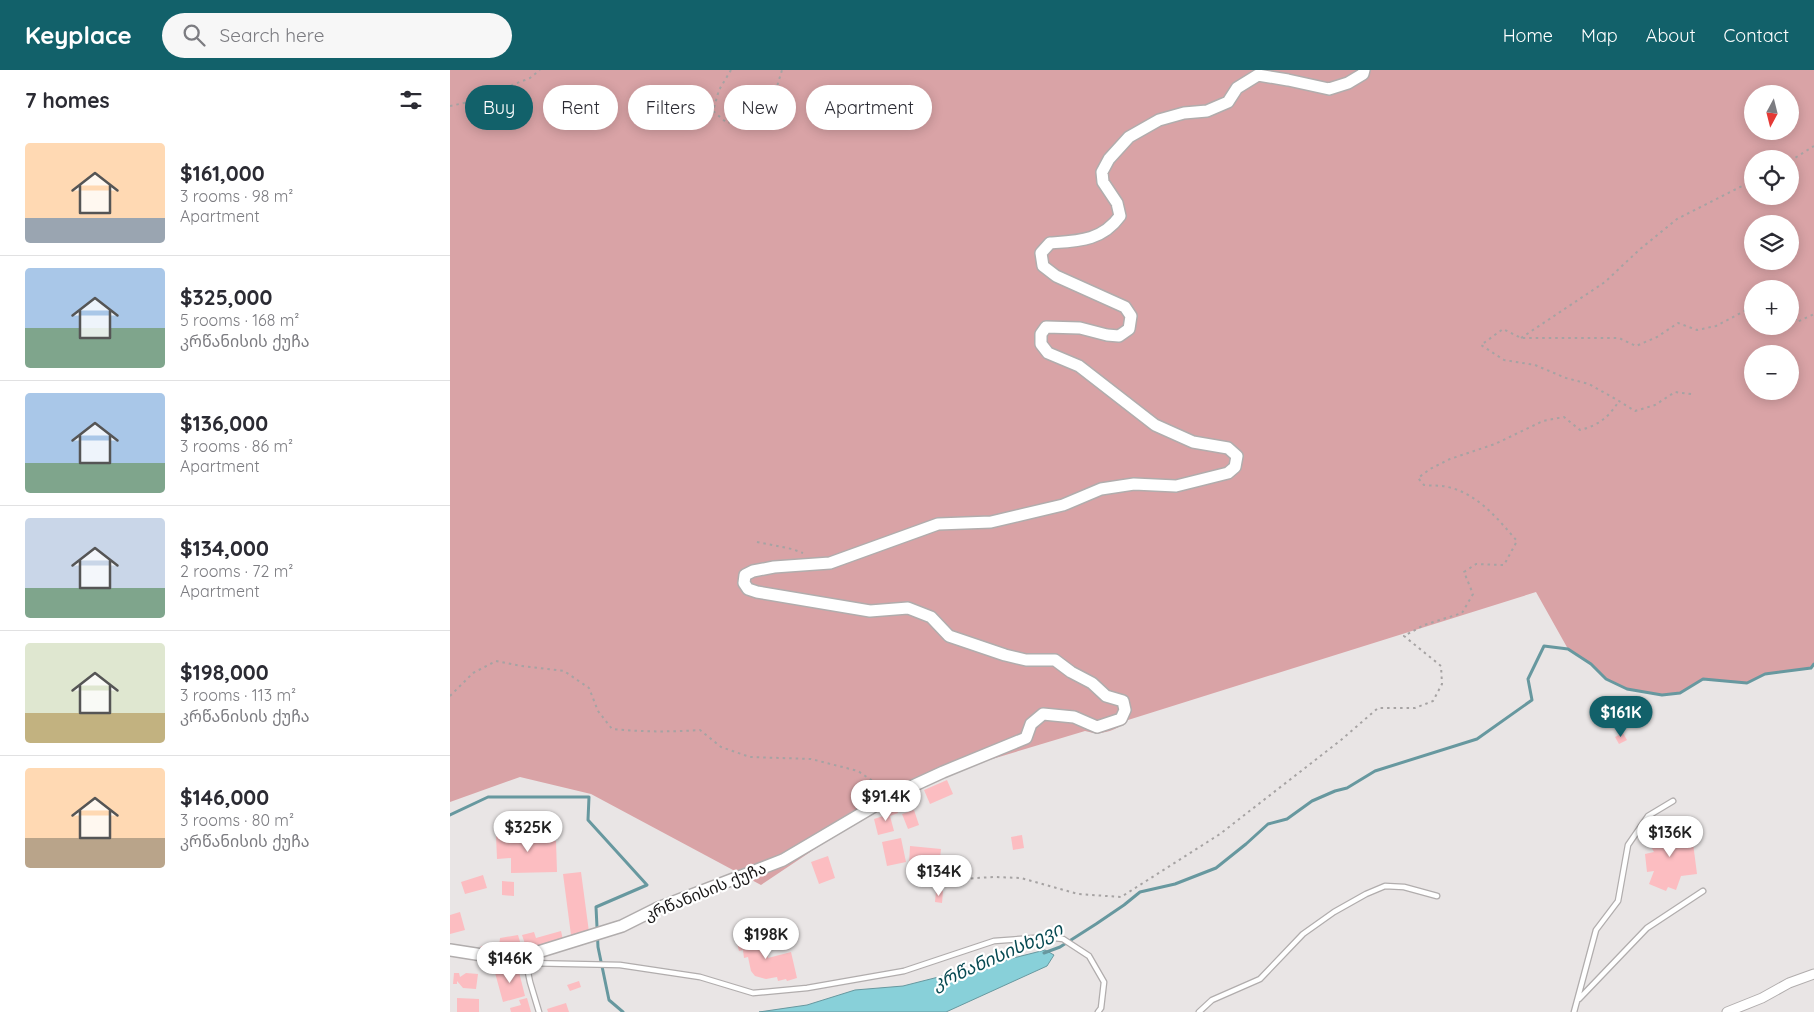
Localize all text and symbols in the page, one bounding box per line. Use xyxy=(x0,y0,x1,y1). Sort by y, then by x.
search box xyxy=(162,13,512,58)
text: Keyplace xyxy=(25,20,132,50)
icon: search xyxy=(180,21,208,49)
text: Search here xyxy=(220,23,325,47)
text: Home xyxy=(1503,24,1553,47)
text: Map xyxy=(1581,24,1618,47)
text: About xyxy=(1646,24,1696,47)
text: Contact xyxy=(1724,24,1789,47)
chip: Buy xyxy=(465,85,533,130)
chip: Rent xyxy=(543,85,618,130)
chip: Filters xyxy=(628,85,714,130)
chip: New xyxy=(724,85,796,130)
chip: Apartment xyxy=(806,85,932,130)
north arrow xyxy=(1744,85,1799,140)
map controls xyxy=(1744,85,1799,400)
icon: filters xyxy=(397,86,425,114)
text: 7 homes xyxy=(25,87,110,113)
button: locate xyxy=(1744,150,1799,205)
text: $161,000 xyxy=(180,160,265,186)
icon: home xyxy=(65,163,125,223)
text: 3 rooms · 98 m² xyxy=(180,186,293,206)
text: Apartment xyxy=(180,206,260,226)
button: layers xyxy=(1744,215,1799,270)
button: + xyxy=(1744,280,1799,335)
text: $325,000 xyxy=(180,284,272,310)
icon: home xyxy=(65,288,125,348)
text: 5 rooms · 168 m² xyxy=(180,310,299,330)
text: კრწანისის ქუჩა xyxy=(180,331,310,351)
button: − xyxy=(1744,345,1799,400)
text: $136,000 xyxy=(180,410,268,436)
icon: home xyxy=(65,413,125,473)
text: 3 rooms · 86 m² xyxy=(180,436,293,456)
text: Apartment xyxy=(180,456,260,476)
text: $134,000 xyxy=(180,535,269,561)
icon: home xyxy=(65,538,125,598)
text: 2 rooms · 72 m² xyxy=(180,561,293,581)
text: Apartment xyxy=(180,581,260,601)
text: $198,000 xyxy=(180,659,269,685)
icon: home xyxy=(65,663,125,723)
text: 3 rooms · 113 m² xyxy=(180,685,296,705)
pin: $161K xyxy=(1586,696,1656,738)
text: $161K xyxy=(1600,702,1642,722)
text: კრწანისის ქუჩა xyxy=(180,706,310,726)
pin: $91.4K xyxy=(845,780,927,822)
text: $146,000 xyxy=(180,784,269,810)
text: $91.4K xyxy=(862,786,910,806)
icon: home xyxy=(65,788,125,848)
text: 3 rooms · 80 m² xyxy=(180,810,294,830)
pin: $325K xyxy=(493,810,563,853)
pin: $136K xyxy=(1635,816,1705,858)
text: $325K xyxy=(505,817,551,837)
text: $136K xyxy=(1648,822,1692,842)
text: კრწანისის ქუჩა xyxy=(180,831,310,851)
pin: $134K xyxy=(904,854,974,897)
street label: კრწანისის ქუჩა xyxy=(641,857,769,925)
text: $134K xyxy=(917,861,961,881)
water label: კრწანისისხევი xyxy=(928,917,1067,995)
pin: $198K xyxy=(731,918,801,960)
text: $198K xyxy=(744,924,788,944)
pin: $146K xyxy=(475,942,545,984)
text: $146K xyxy=(488,948,532,968)

